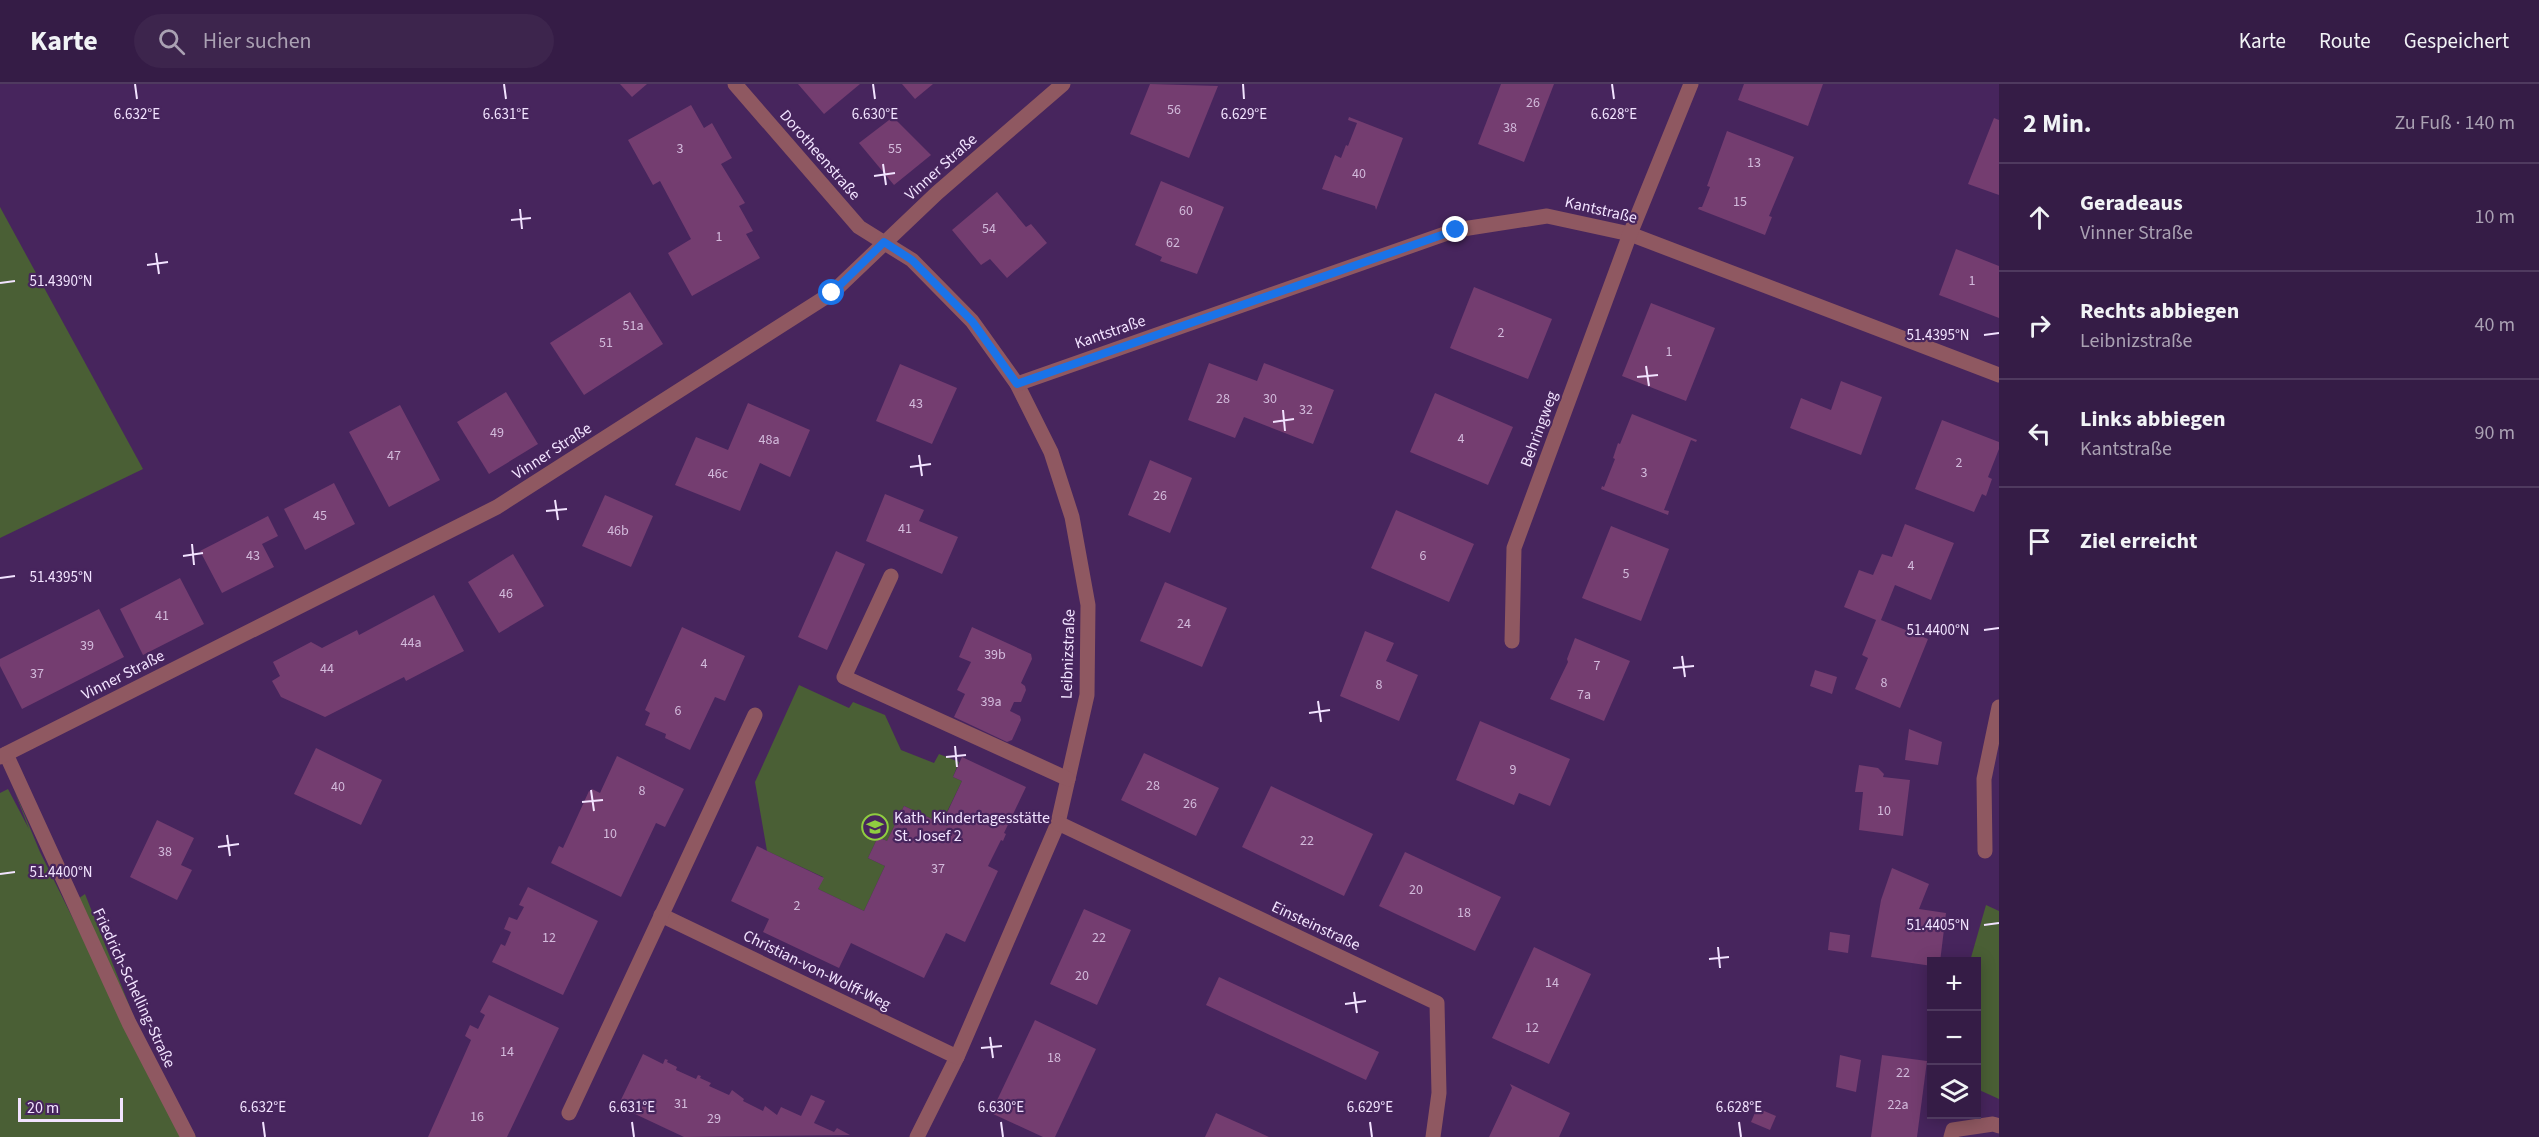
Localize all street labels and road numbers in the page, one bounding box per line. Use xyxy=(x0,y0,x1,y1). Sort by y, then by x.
street label: Dorotheenstraße xyxy=(775,105,865,205)
street label: Vinner Straße xyxy=(900,129,982,205)
street label: Kantstraße xyxy=(1563,191,1639,229)
street label: Kantstraße xyxy=(1072,310,1148,354)
street label: Behringweg xyxy=(1515,388,1563,470)
street label: Vinner Straße xyxy=(508,417,596,485)
street label: Leibnizstraße xyxy=(1055,609,1081,699)
street label: Vinner Straße xyxy=(78,645,168,705)
street label: Einsteinstraße xyxy=(1268,896,1364,956)
street label: Friedrich-Schelling-Straße xyxy=(87,904,181,1072)
street label: Christian-von-Wolff-Weg xyxy=(739,925,895,1015)

